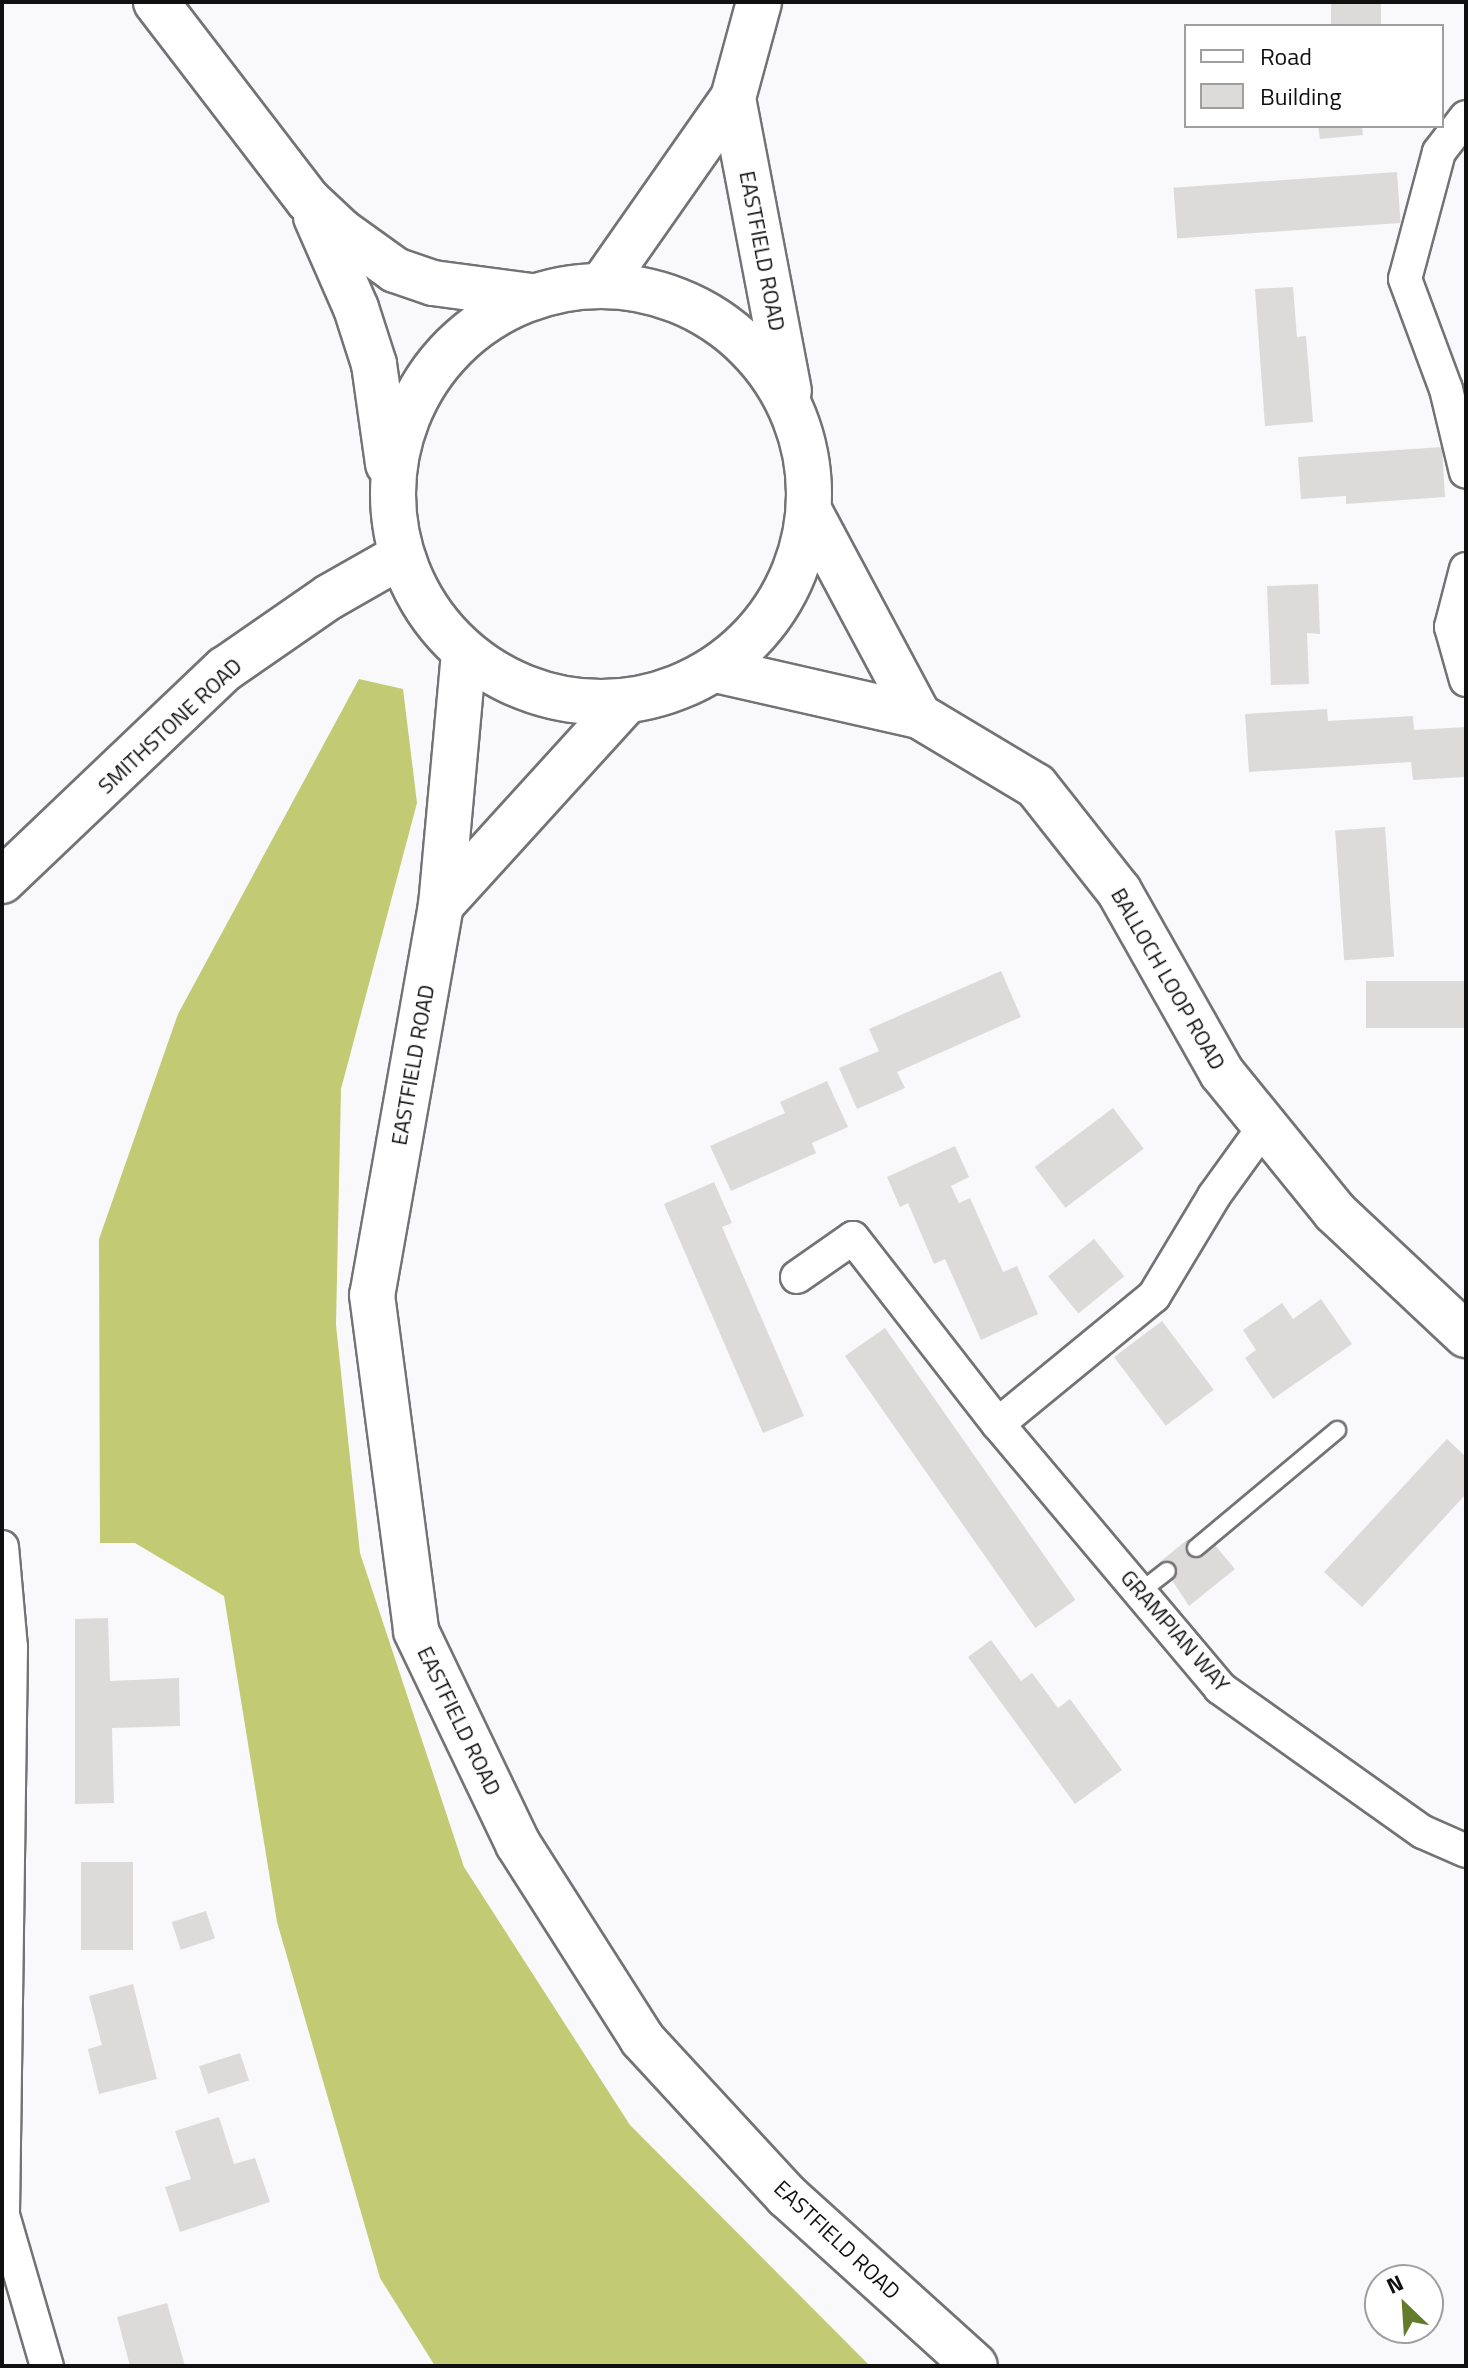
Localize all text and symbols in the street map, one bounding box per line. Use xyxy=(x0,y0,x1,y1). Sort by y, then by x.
legend xyxy=(1184,24,1444,128)
text: Road xyxy=(1260,38,1312,74)
text: Building xyxy=(1260,78,1342,114)
street label: EASTFIELD ROAD xyxy=(734,169,790,333)
street label: SMITHSTONE ROAD xyxy=(93,653,247,799)
street label: BALLOCH LOOP ROAD xyxy=(1105,883,1231,1075)
street label: EASTFIELD ROAD xyxy=(386,983,440,1147)
street label: GRAMPIAN WAY xyxy=(1115,1565,1235,1697)
street label: EASTFIELD ROAD xyxy=(412,1642,506,1800)
street label: EASTFIELD ROAD xyxy=(769,2175,905,2305)
north arrow xyxy=(1364,2264,1444,2344)
text: N xyxy=(1381,2265,1409,2303)

